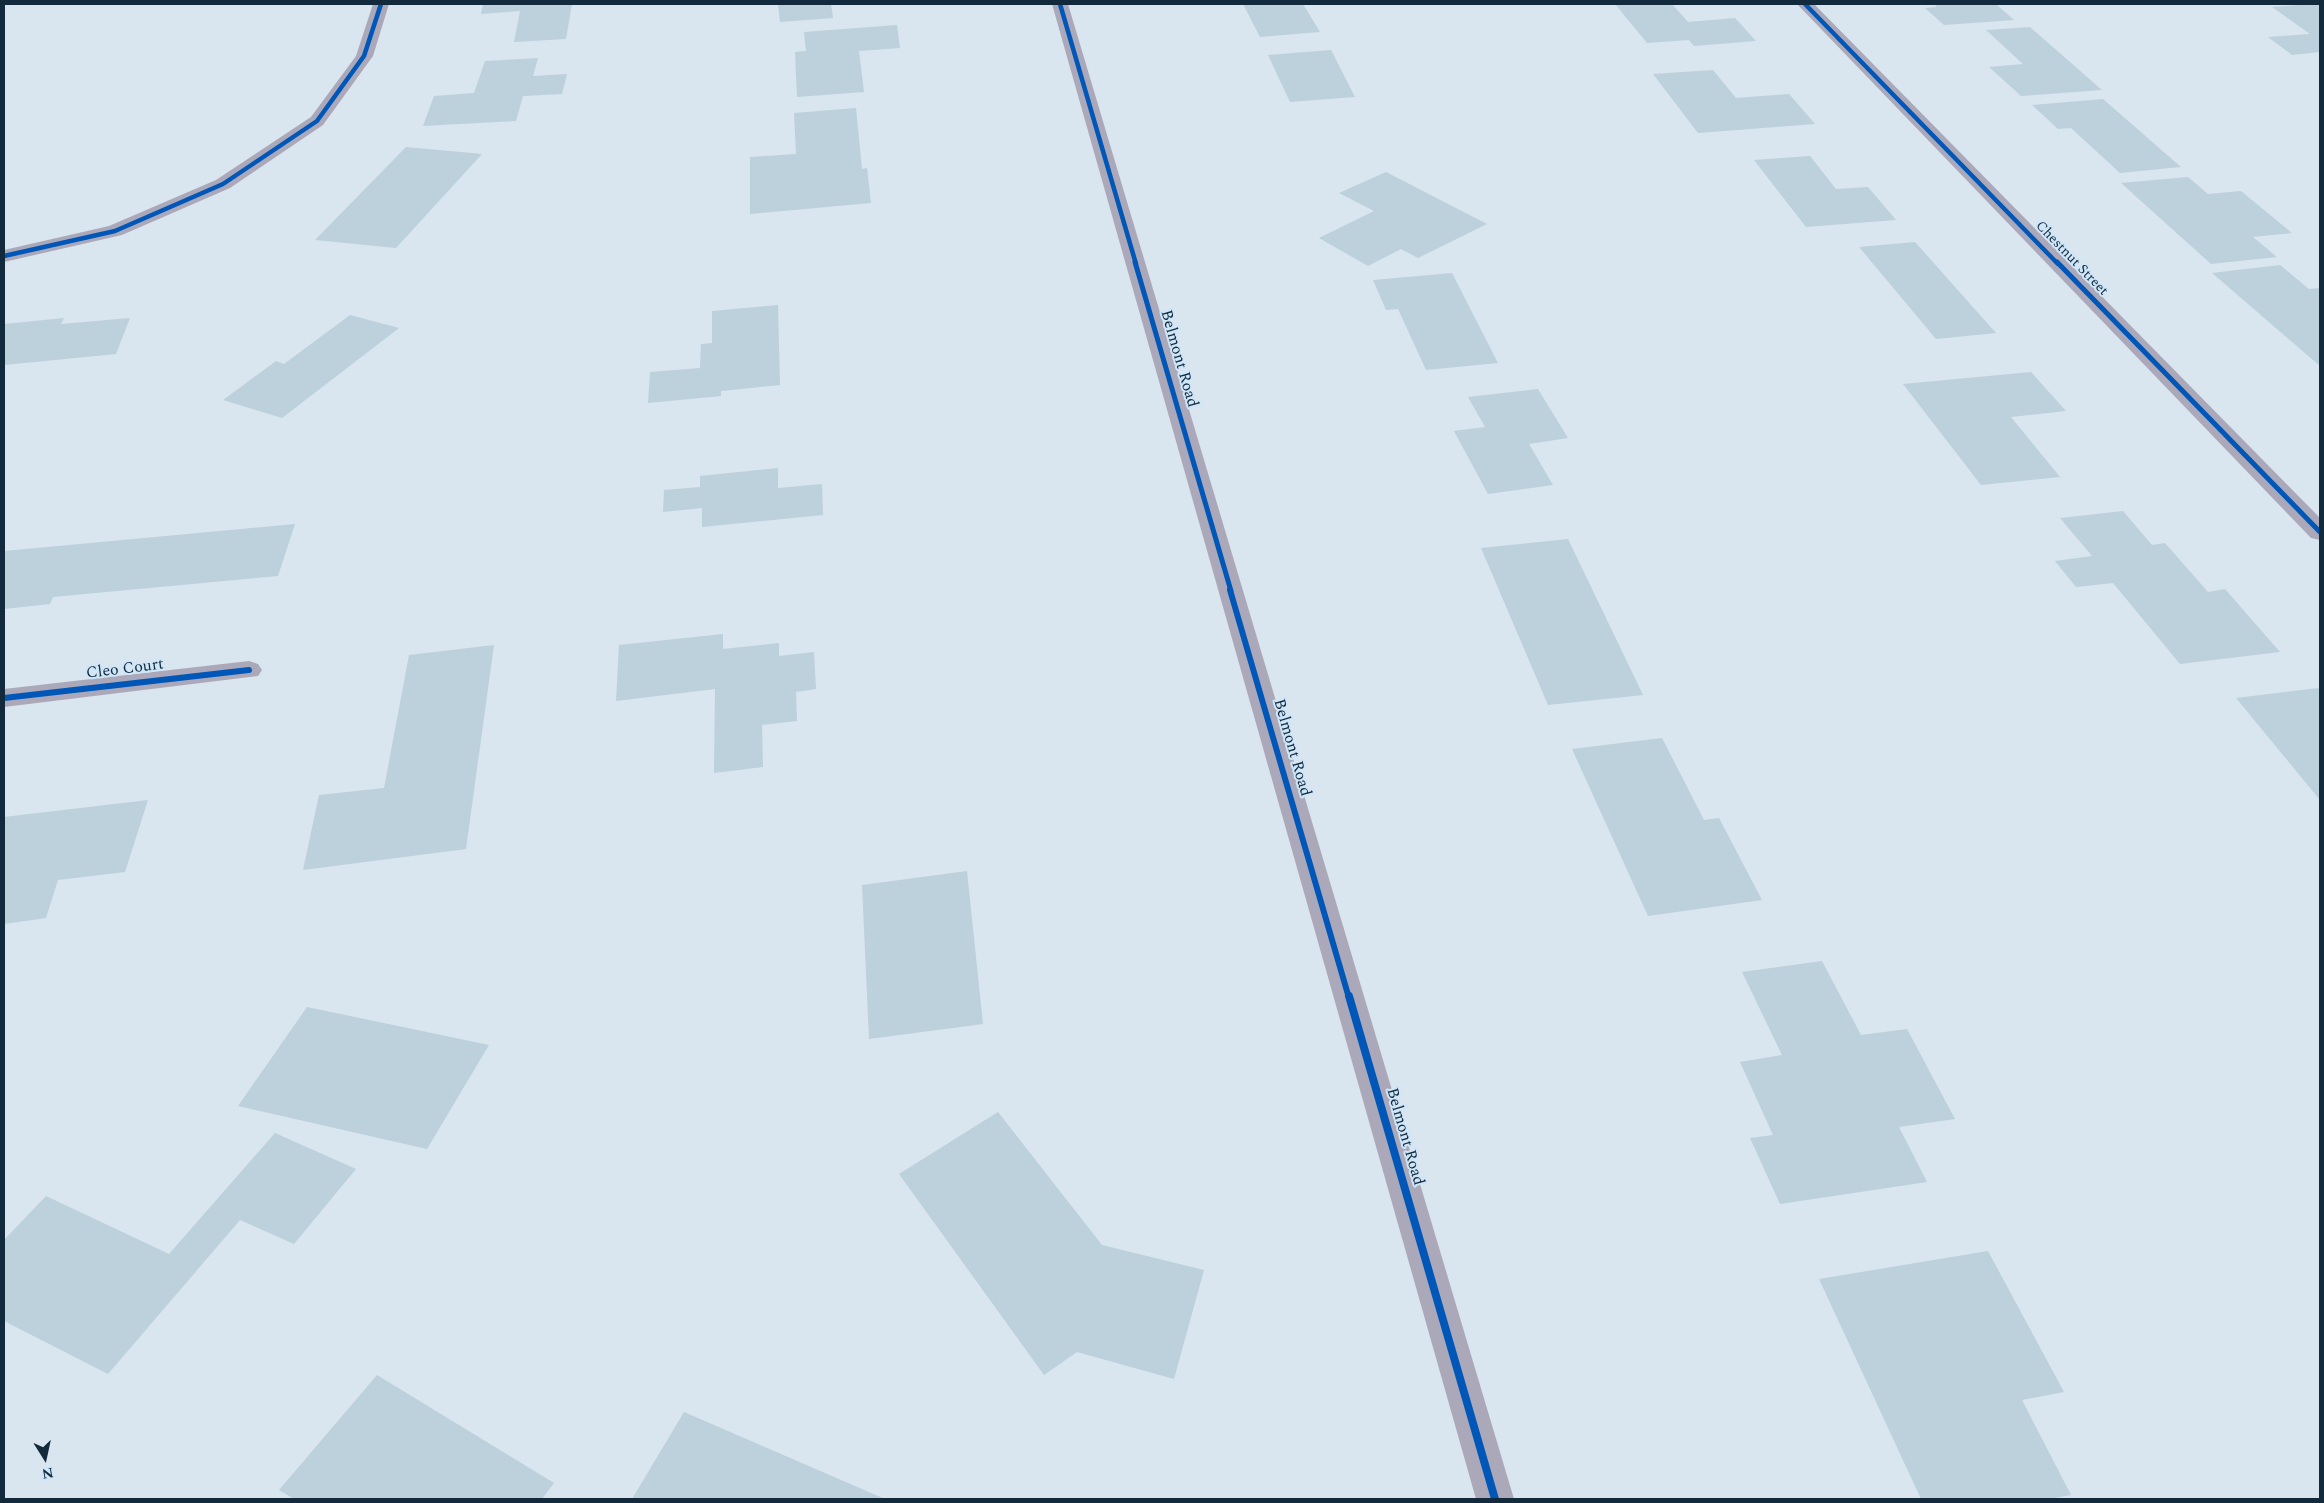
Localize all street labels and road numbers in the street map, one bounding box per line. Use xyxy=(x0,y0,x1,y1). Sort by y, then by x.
street label: Chestnut Street xyxy=(2031,218,2111,300)
street label: Belmont Road xyxy=(1155,308,1201,410)
street label: Cleo Court xyxy=(85,656,165,684)
street label: Belmont Road xyxy=(1268,697,1314,799)
street label: Belmont Road xyxy=(1381,1086,1427,1188)

